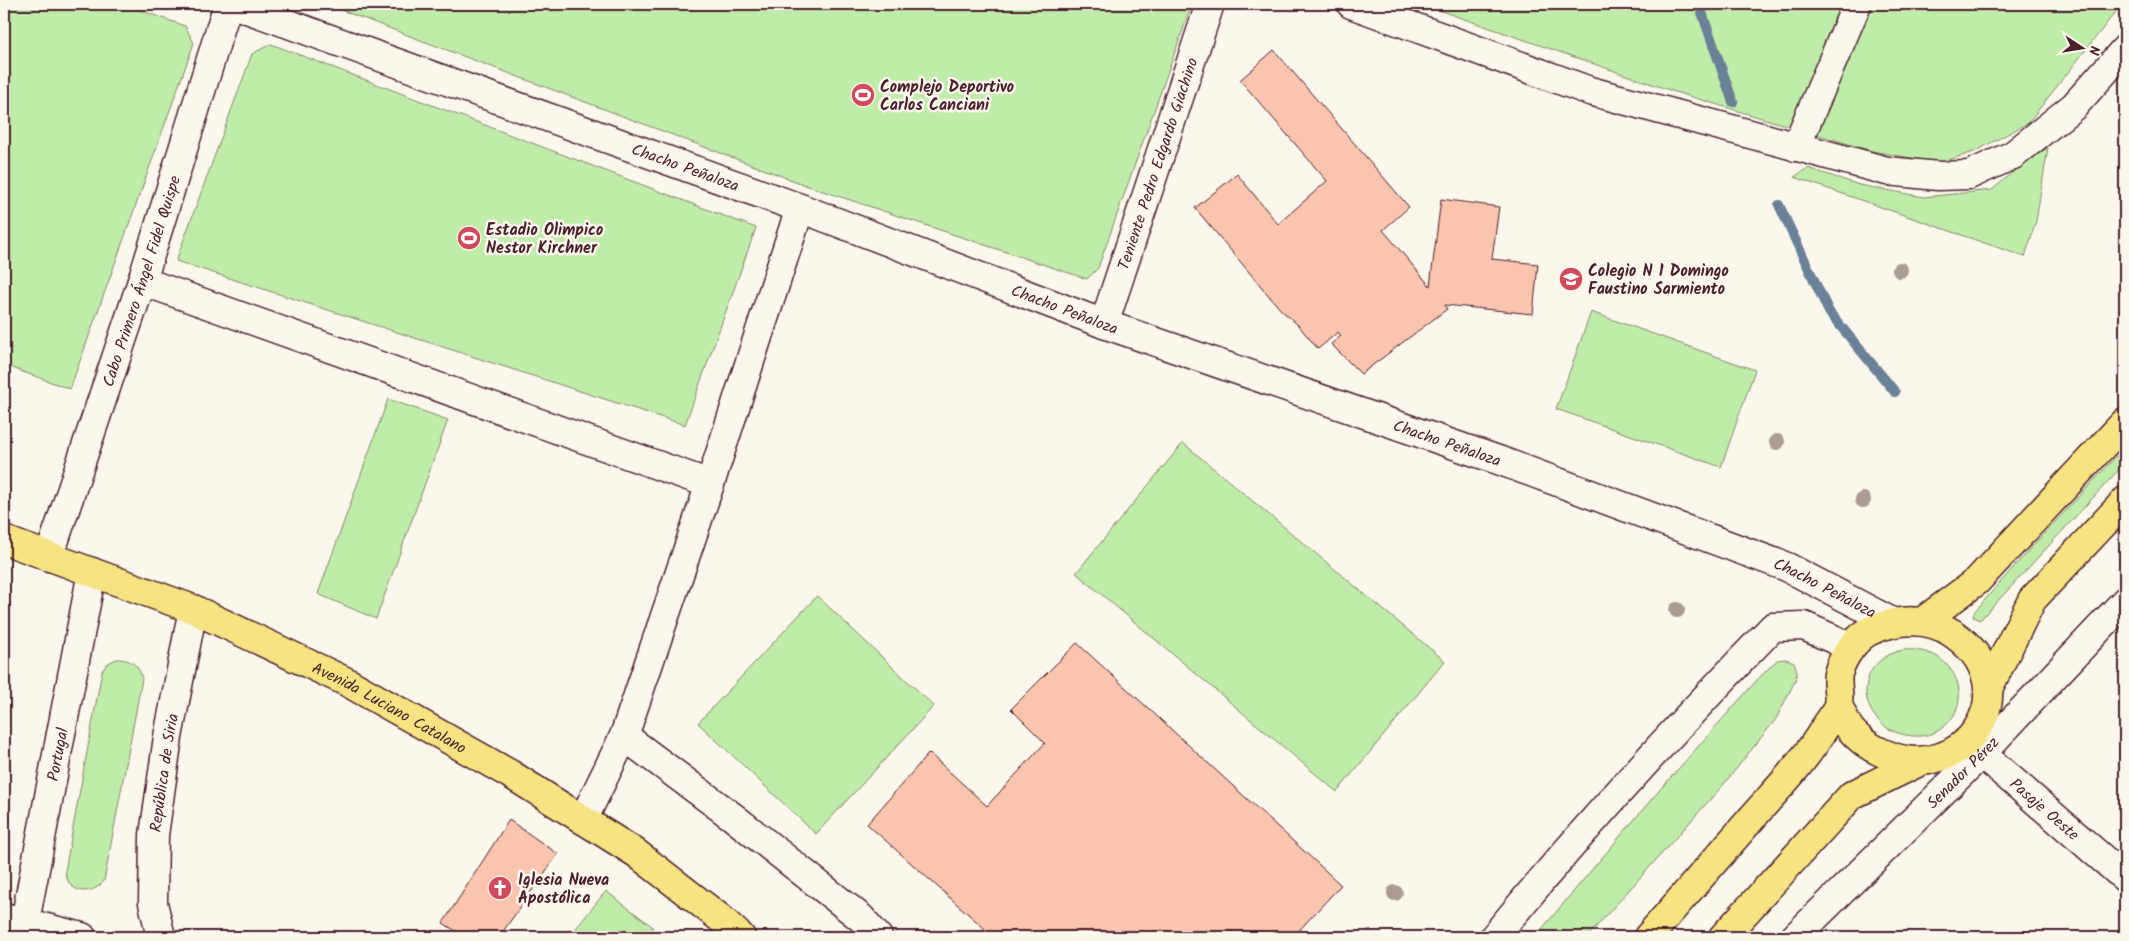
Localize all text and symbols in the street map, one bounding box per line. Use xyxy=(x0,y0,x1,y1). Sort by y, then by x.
north arrow xyxy=(2056,22,2106,72)
text: N xyxy=(2082,44,2105,57)
street label: Teniente Pedro Edgardo Giachino xyxy=(1112,55,1205,274)
place label: Complejo Deportivo Carlos Canciani xyxy=(880,75,1014,118)
sports icon: Complejo Deportivo Carlos Canciani xyxy=(850,82,876,108)
street label: Chacho Peñaloza xyxy=(628,137,742,199)
street label: Cabo Primero Ángel Fidel Quispe xyxy=(96,173,188,390)
place label: Estadio Olimpico Nestor Kirchner xyxy=(486,218,603,261)
sports icon: Estadio Olimpico Nestor Kirchner xyxy=(456,225,482,251)
place label: Colegio N 1 Domingo Faustino Sarmiento xyxy=(1588,259,1729,302)
school or university icon: Colegio N 1 Domingo Faustino Sarmiento xyxy=(1558,266,1584,292)
street label: Chacho Peñaloza xyxy=(1007,279,1121,342)
street label: Chacho Peñaloza xyxy=(1389,414,1504,474)
street label: Chacho Peñaloza xyxy=(1770,552,1880,626)
street label: Avenida Luciano Catalano xyxy=(307,656,471,761)
street label: República de Siria xyxy=(144,711,186,834)
street label: Portugal xyxy=(41,726,76,784)
street label: Senador Pérez xyxy=(1921,731,2006,815)
street label: Pasaje Oeste xyxy=(2004,772,2085,847)
place label: Iglesia Nueva Apostólica xyxy=(518,868,609,911)
church icon: Iglesia Nueva Apostólica xyxy=(487,875,513,901)

